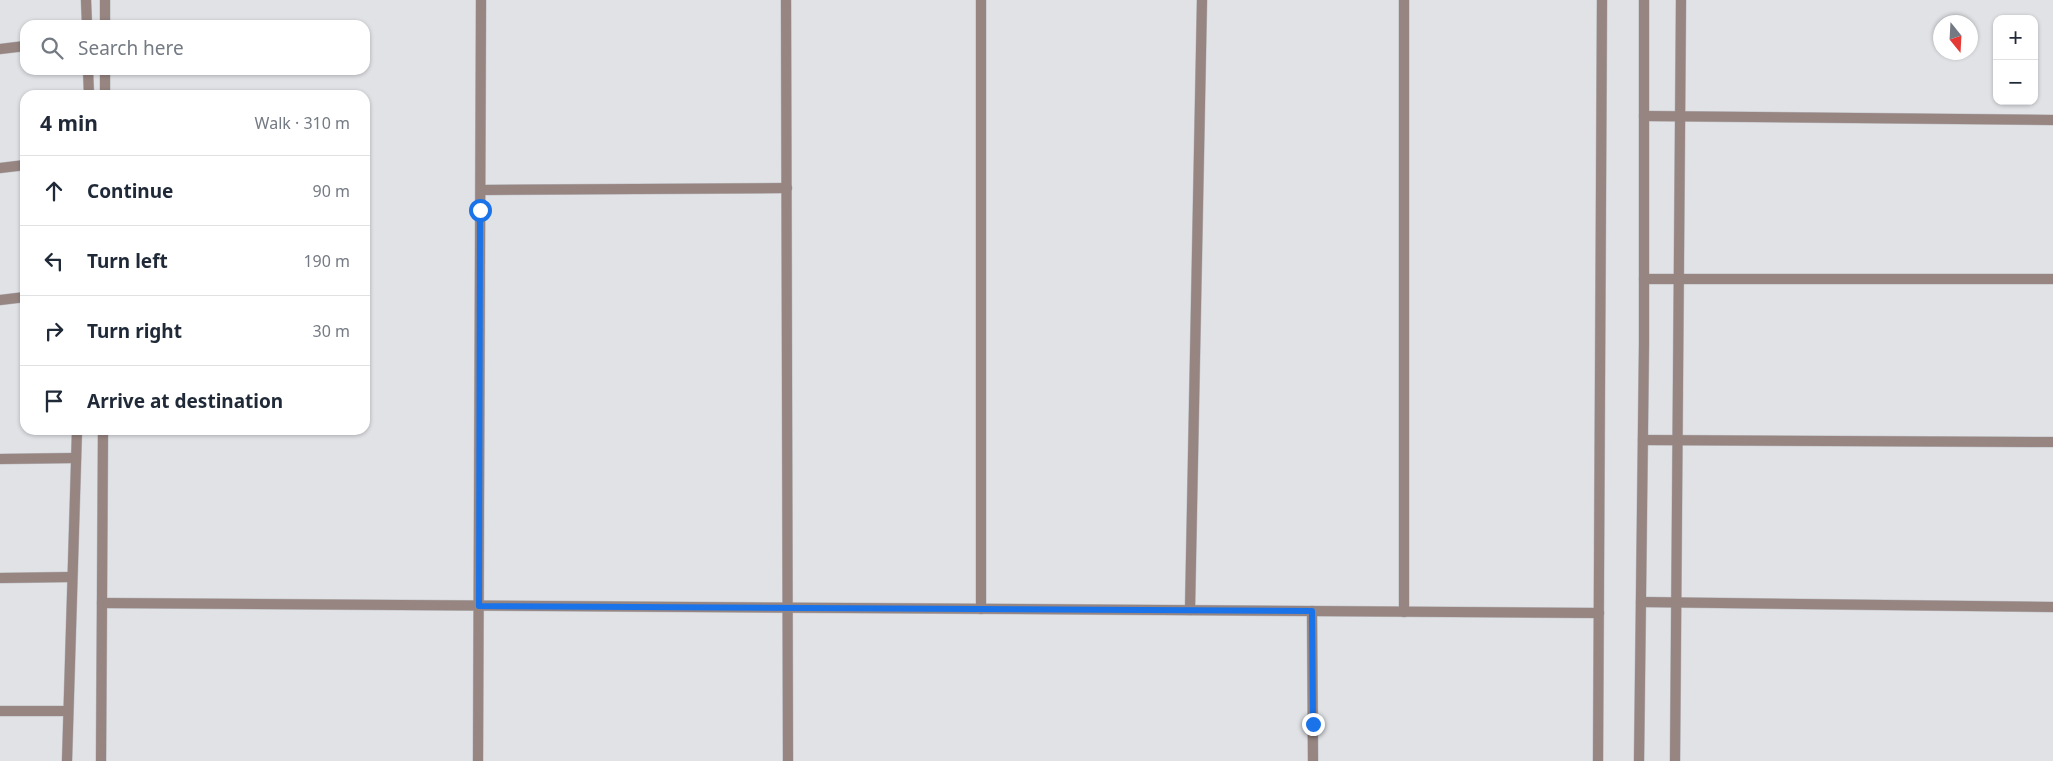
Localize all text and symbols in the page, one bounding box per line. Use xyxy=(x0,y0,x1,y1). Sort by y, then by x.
north arrow xyxy=(1933,15,1978,60)
map controls xyxy=(1993,15,2038,105)
button: + xyxy=(1993,15,2038,60)
search box xyxy=(20,20,370,75)
icon: search xyxy=(38,34,66,62)
text: Search here xyxy=(78,35,184,61)
button: − xyxy=(1993,60,2038,105)
text: 4 min xyxy=(40,109,98,137)
text: Walk · 310 m xyxy=(255,112,350,134)
icon: ahead xyxy=(40,177,68,205)
text: Continue xyxy=(87,178,173,204)
text: 90 m xyxy=(313,180,350,202)
route start xyxy=(469,199,492,222)
icon: left xyxy=(40,247,68,275)
text: Turn left xyxy=(87,248,168,274)
text: 190 m xyxy=(303,250,350,272)
icon: right xyxy=(40,317,68,345)
text: Turn right xyxy=(87,318,182,344)
text: 30 m xyxy=(313,320,350,342)
icon: arrive xyxy=(40,387,68,415)
text: Arrive at destination xyxy=(87,388,283,414)
route end xyxy=(1302,713,1325,736)

